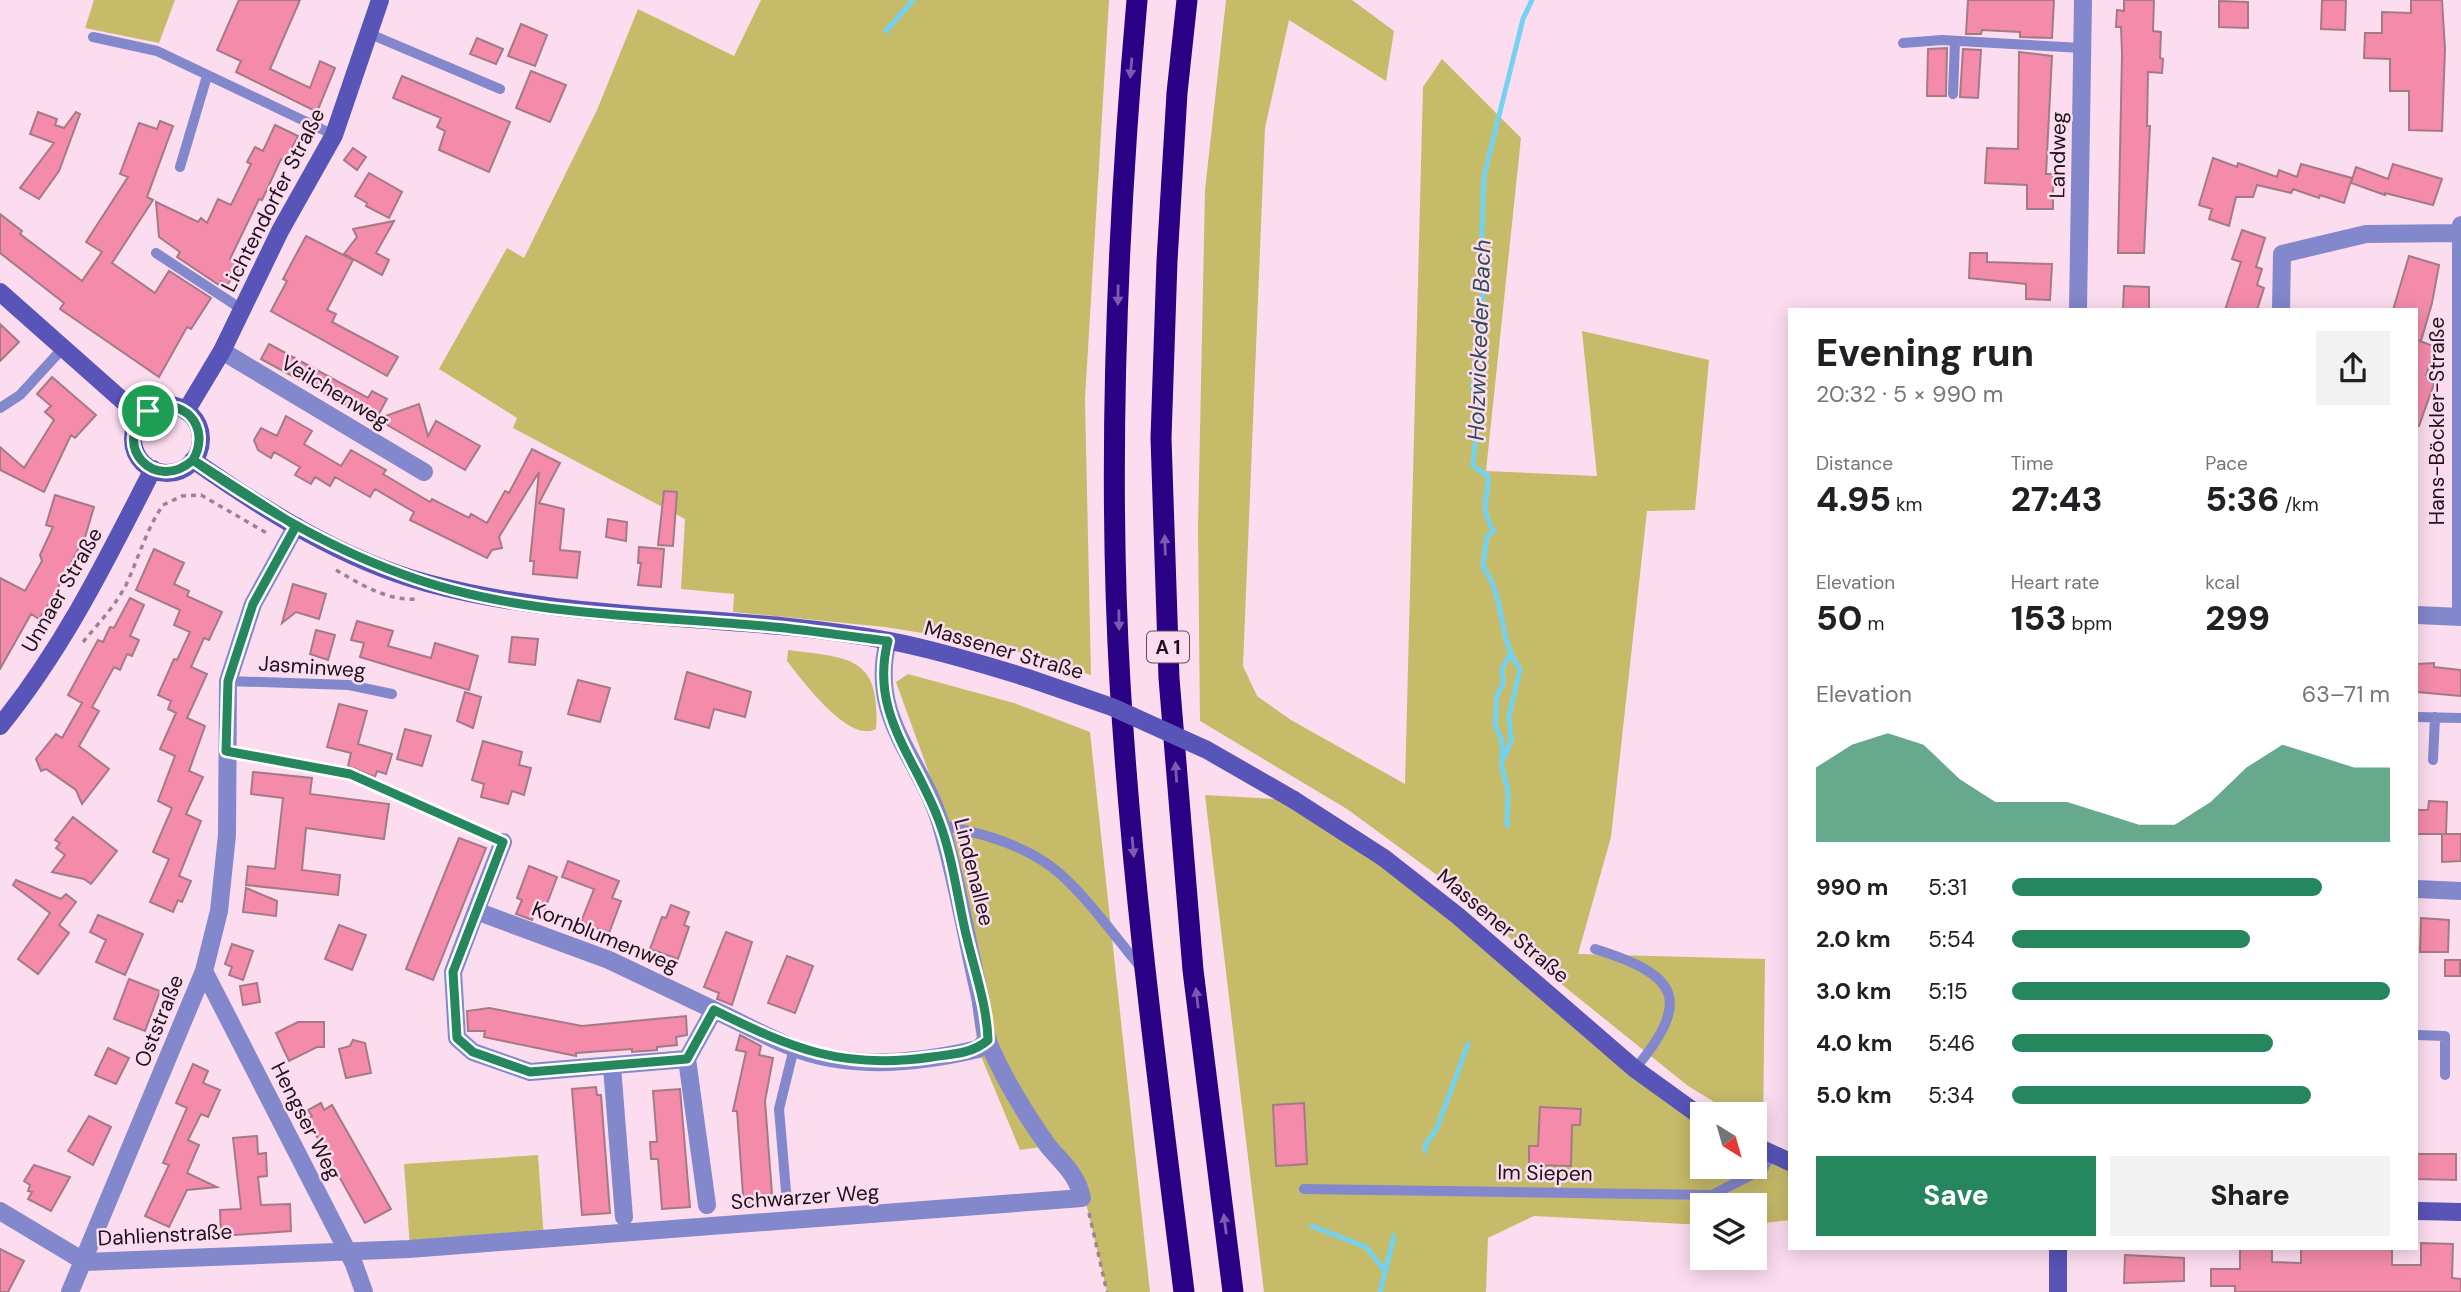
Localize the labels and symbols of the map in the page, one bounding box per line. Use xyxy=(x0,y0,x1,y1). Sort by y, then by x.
one-way arrow xyxy=(1125,57,1136,79)
street label: Lichtendorfer Straße xyxy=(215,103,331,297)
street label: Landweg xyxy=(2043,111,2073,199)
water label: Holzwickeder Bach xyxy=(1460,239,1498,441)
one-way arrow xyxy=(1112,284,1123,306)
street label: Hans-Böckler-Straße xyxy=(2423,317,2451,525)
street label: Veilchenweg xyxy=(276,349,395,435)
pin xyxy=(118,381,178,441)
street label: Unnaer Straße xyxy=(15,522,109,657)
one-way arrow xyxy=(1159,534,1170,556)
one-way arrow xyxy=(1113,610,1124,632)
street label: Massener Straße xyxy=(921,614,1087,686)
road number: A 1 xyxy=(1147,632,1189,662)
street label: Jasminweg xyxy=(257,649,367,685)
one-way arrow xyxy=(1170,761,1181,783)
street label: Lindenallee xyxy=(947,815,1001,929)
one-way arrow xyxy=(1128,837,1139,859)
street label: Massener Straße xyxy=(1431,862,1575,990)
street label: Kornblumenweg xyxy=(528,895,683,979)
street label: Oststraße xyxy=(128,970,190,1071)
one-way arrow xyxy=(1191,987,1202,1009)
street label: Hengser Weg xyxy=(264,1057,348,1185)
north arrow xyxy=(1690,1102,1768,1180)
street label: Im Siepen xyxy=(1497,1158,1593,1188)
street label: Schwarzer Weg xyxy=(730,1178,880,1216)
one-way arrow xyxy=(1219,1213,1230,1235)
street label: Dahlienstraße xyxy=(97,1217,233,1253)

